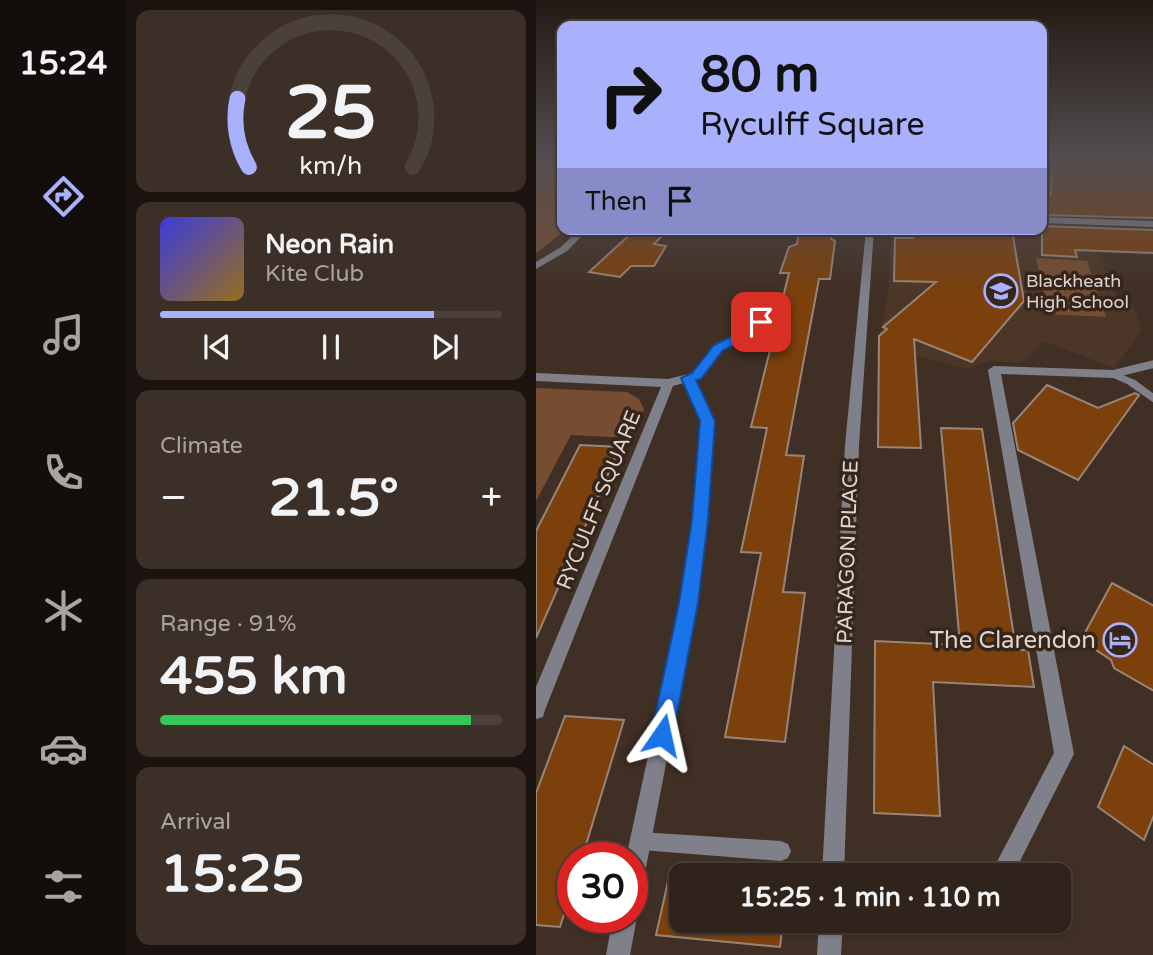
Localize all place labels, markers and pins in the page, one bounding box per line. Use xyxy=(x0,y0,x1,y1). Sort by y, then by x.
place label: Blackheath High School xyxy=(1026,270,1129,313)
school or university icon: Blackheath High School xyxy=(982,272,1020,310)
pin xyxy=(731,292,791,352)
hotel icon: The Clarendon xyxy=(1101,621,1139,659)
place label: The Clarendon xyxy=(930,626,1096,655)

